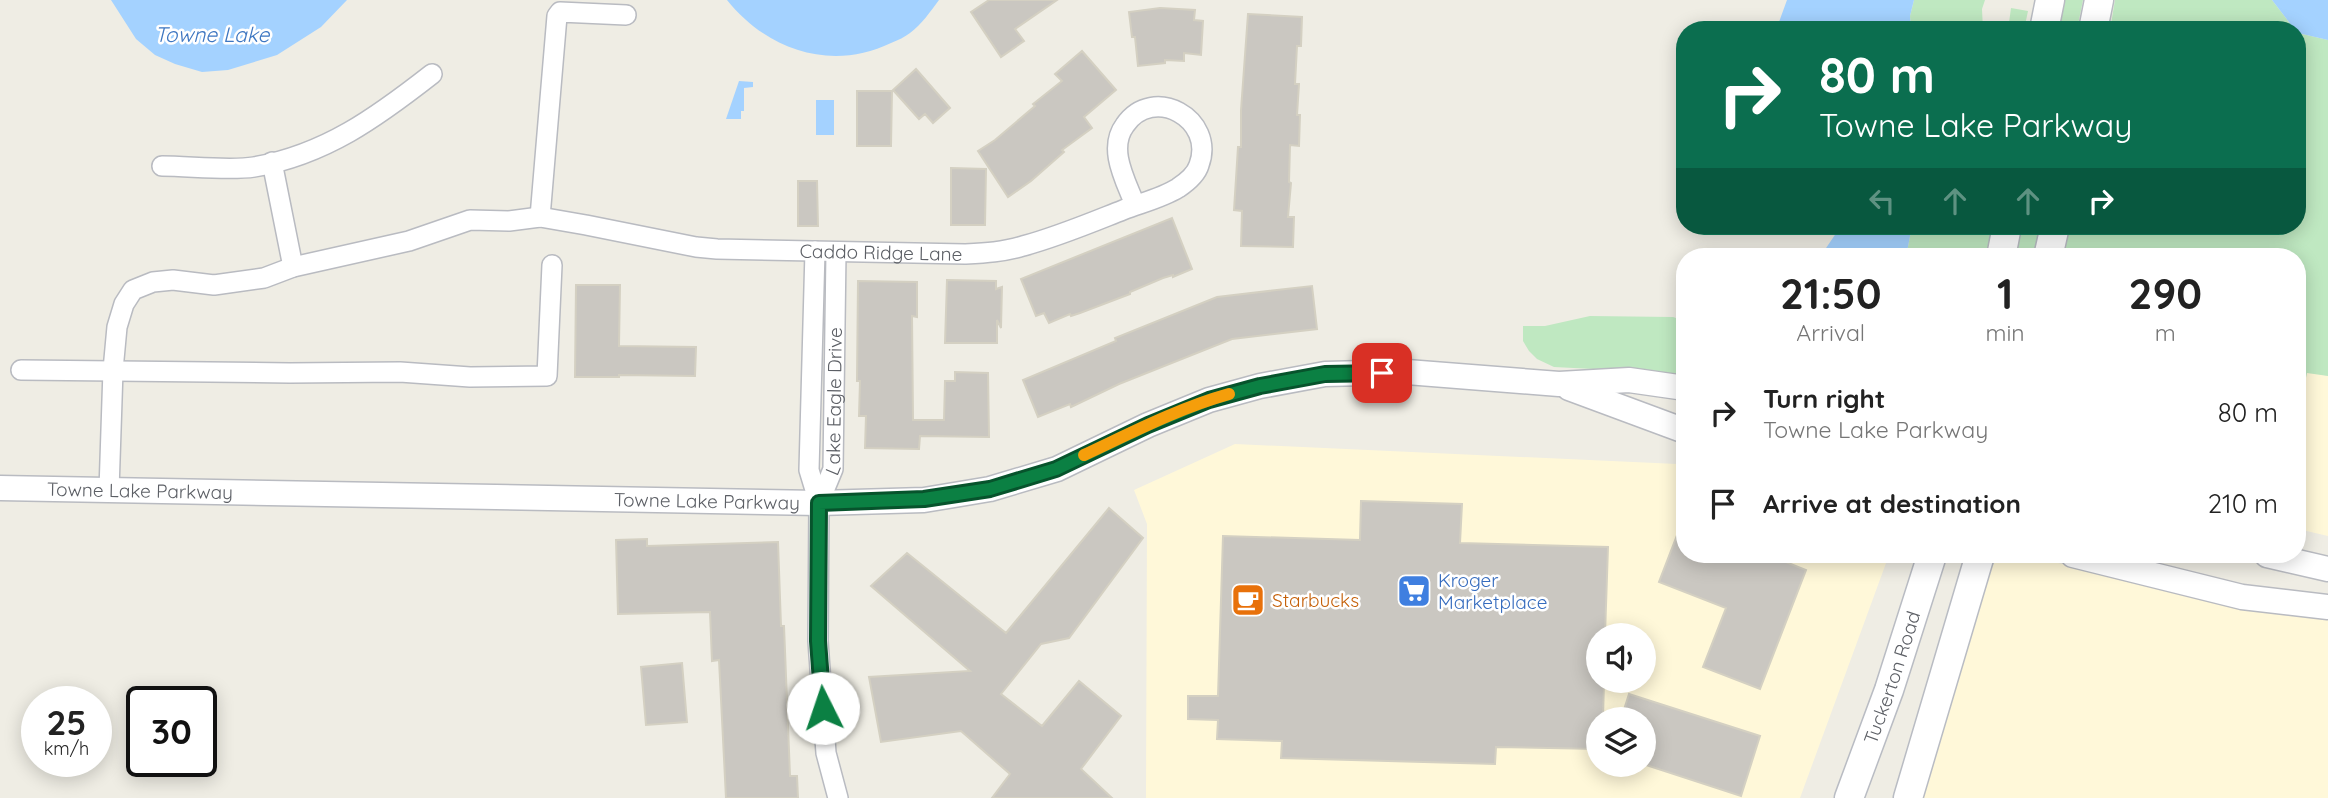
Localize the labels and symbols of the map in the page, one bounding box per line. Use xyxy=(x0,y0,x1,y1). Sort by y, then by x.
water label: Towne Lake xyxy=(155,21,271,47)
street label: Caddo Ridge Lane xyxy=(799,239,963,266)
street label: Lake Eagle Drive xyxy=(820,327,847,479)
pin xyxy=(1352,343,1412,403)
street label: Towne Lake Parkway xyxy=(47,477,233,504)
street label: Towne Lake Parkway xyxy=(614,487,800,515)
place label: Kroger Marketplace xyxy=(1438,568,1547,614)
supermarket icon: Kroger Marketplace xyxy=(1395,572,1433,610)
cafe icon: Starbucks xyxy=(1229,581,1267,619)
place label: Starbucks xyxy=(1272,588,1359,612)
street label: Tuckerton Road xyxy=(1858,608,1925,747)
position arrow xyxy=(786,671,860,745)
speed limit sign: 30 xyxy=(126,686,217,777)

